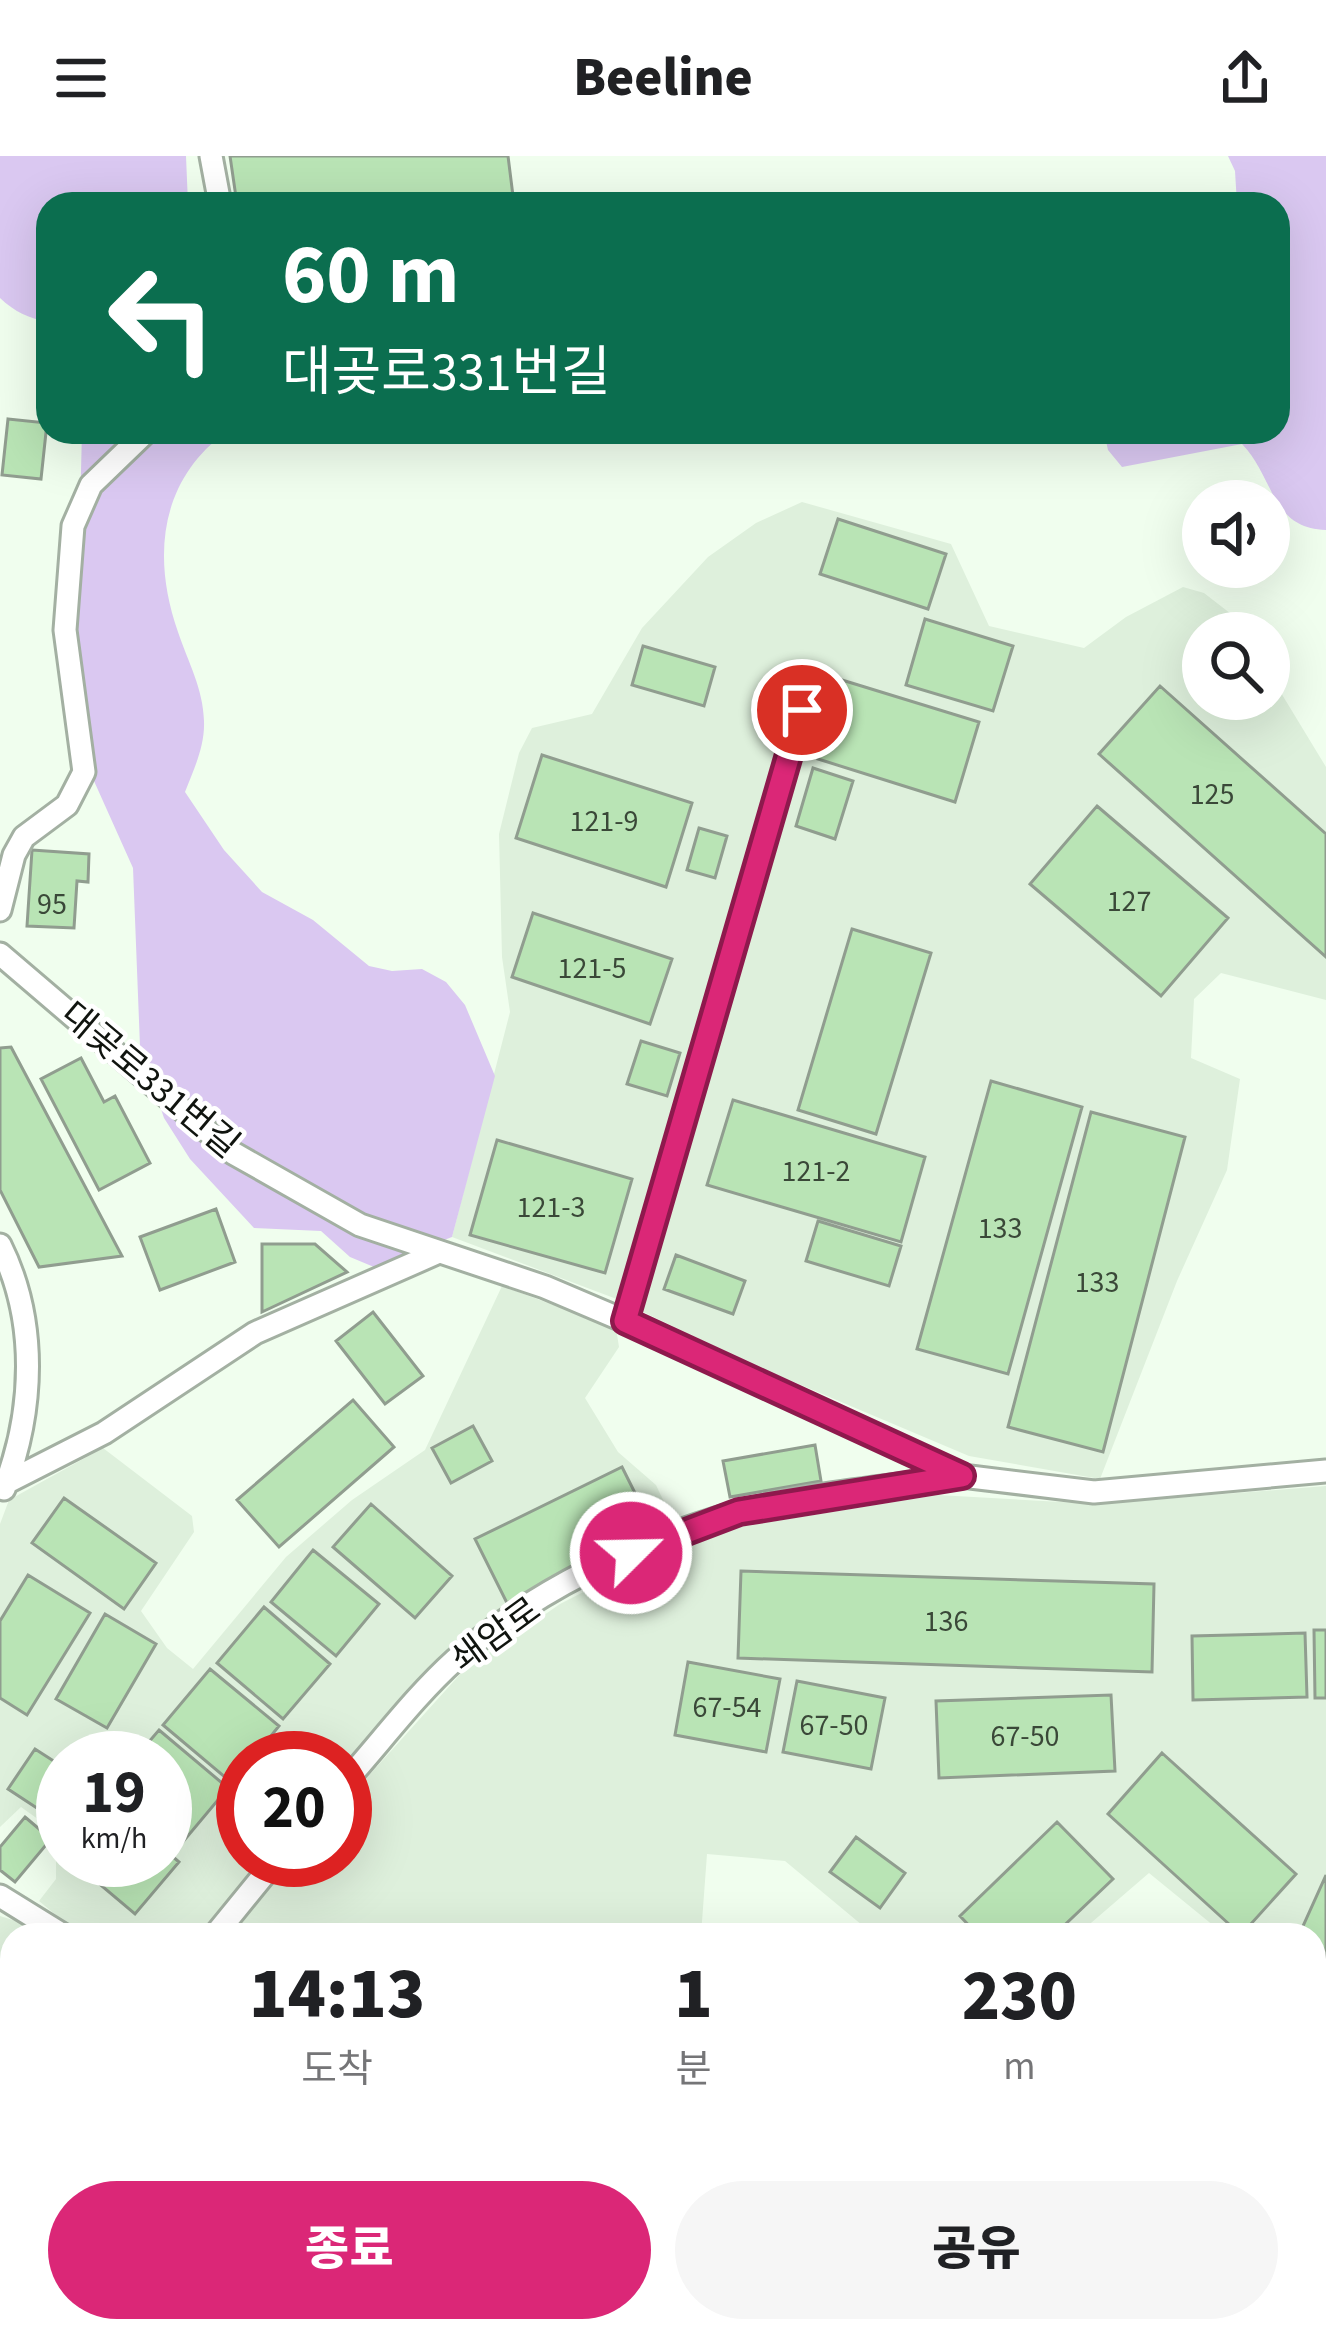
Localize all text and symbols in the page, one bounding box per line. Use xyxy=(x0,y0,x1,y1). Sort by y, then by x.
text: Beeline xyxy=(573,40,753,117)
icon: menu xyxy=(48,45,114,111)
icon: share xyxy=(1212,45,1278,111)
text: 60 m xyxy=(282,216,460,336)
icon: left xyxy=(84,240,240,396)
text: 대곶로331번길 xyxy=(282,335,611,412)
map controls xyxy=(1182,480,1290,720)
button: sound xyxy=(1182,480,1290,588)
button: search xyxy=(1182,612,1290,720)
pin xyxy=(751,659,853,761)
icon: arrive xyxy=(769,677,835,743)
house number: 125 xyxy=(1190,773,1234,816)
house number: 121-9 xyxy=(570,800,638,843)
house number: 127 xyxy=(1107,880,1151,923)
house number: 95 xyxy=(37,883,67,926)
house number: 121-5 xyxy=(558,947,626,990)
street label: 대곶로331번길 xyxy=(50,990,250,1170)
house number: 121-2 xyxy=(782,1150,850,1193)
house number: 121-3 xyxy=(517,1186,585,1229)
house number: 133 xyxy=(978,1207,1022,1250)
house number: 133 xyxy=(1075,1261,1119,1304)
position arrow xyxy=(568,1490,694,1616)
street label: 쇄암로 xyxy=(441,1585,551,1685)
house number: 136 xyxy=(924,1600,968,1643)
house number: 67-54 xyxy=(693,1686,762,1729)
house number: 67-50 xyxy=(800,1704,868,1747)
house number: 67-50 xyxy=(991,1715,1059,1758)
speed limit sign: 20 xyxy=(216,1731,372,1887)
text: 19 xyxy=(82,1751,146,1836)
text: km/h xyxy=(81,1817,147,1860)
text: 14:13 xyxy=(249,1943,425,2046)
text: 1 xyxy=(674,1943,713,2046)
text: 230 xyxy=(962,1945,1077,2048)
text: m xyxy=(1003,2039,1035,2095)
text: 도착 xyxy=(301,2042,373,2098)
text: 분 xyxy=(675,2042,711,2098)
button: 종료 xyxy=(48,2181,651,2319)
button: 공유 xyxy=(675,2181,1278,2319)

